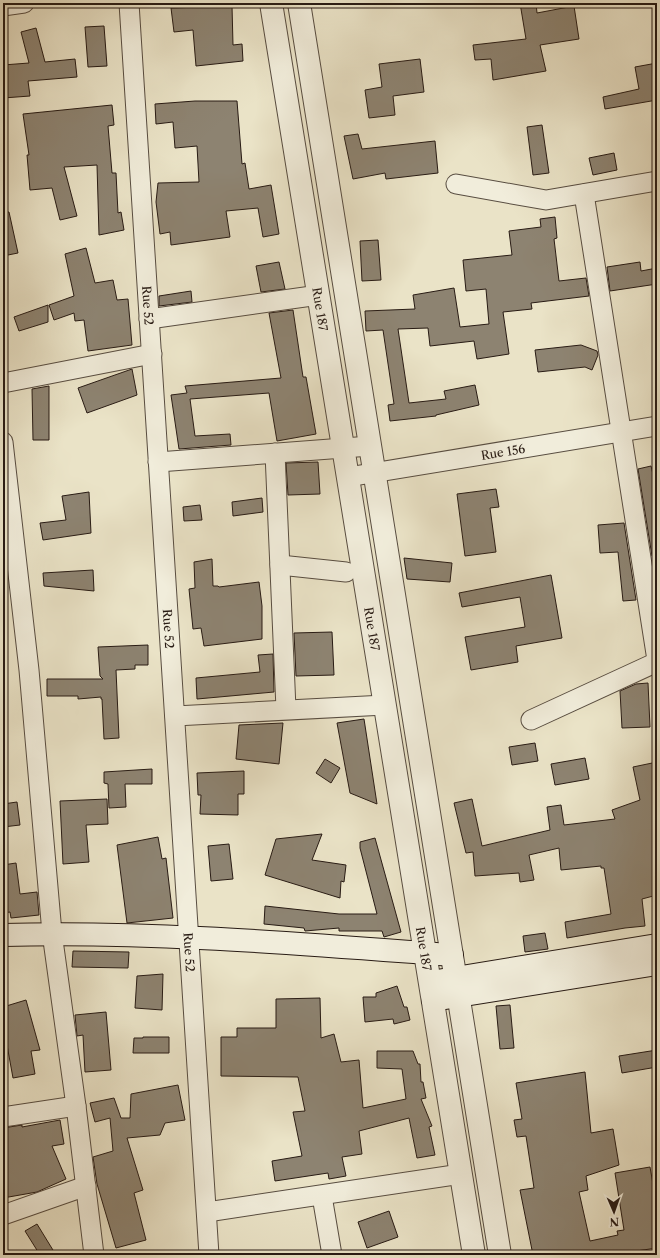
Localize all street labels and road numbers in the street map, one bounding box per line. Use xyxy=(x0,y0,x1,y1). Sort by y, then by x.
street label: Rue 52 xyxy=(140,285,157,326)
street label: Rue 187 xyxy=(310,286,332,332)
street label: Rue 156 xyxy=(480,440,526,462)
street label: Rue 187 xyxy=(362,606,383,652)
street label: Rue 52 xyxy=(160,609,178,649)
street label: Rue 187 xyxy=(413,926,435,972)
street label: Rue 52 xyxy=(181,932,198,972)

